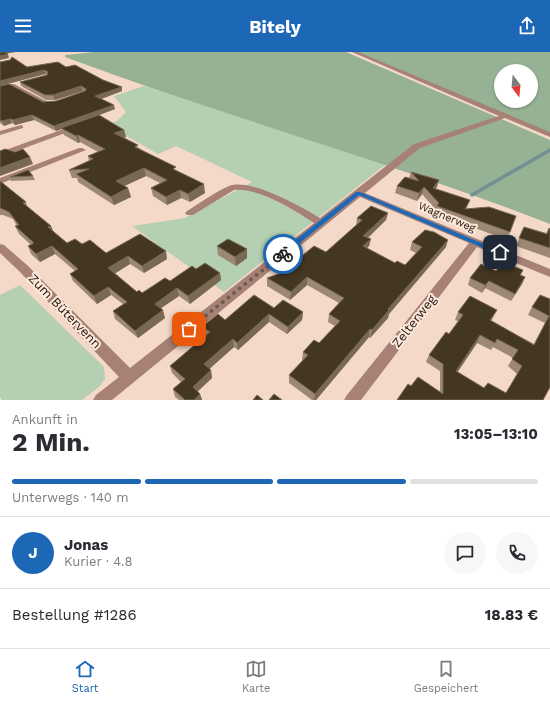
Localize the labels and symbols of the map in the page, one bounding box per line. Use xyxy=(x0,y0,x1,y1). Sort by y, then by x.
north arrow xyxy=(494,64,538,108)
street label: Wagnerweg xyxy=(416,199,478,235)
courier xyxy=(263,234,303,274)
pin xyxy=(483,235,517,269)
street label: Zum Bütervenn xyxy=(26,271,104,351)
street label: Zelterweg xyxy=(389,292,439,350)
pin xyxy=(172,312,206,346)

